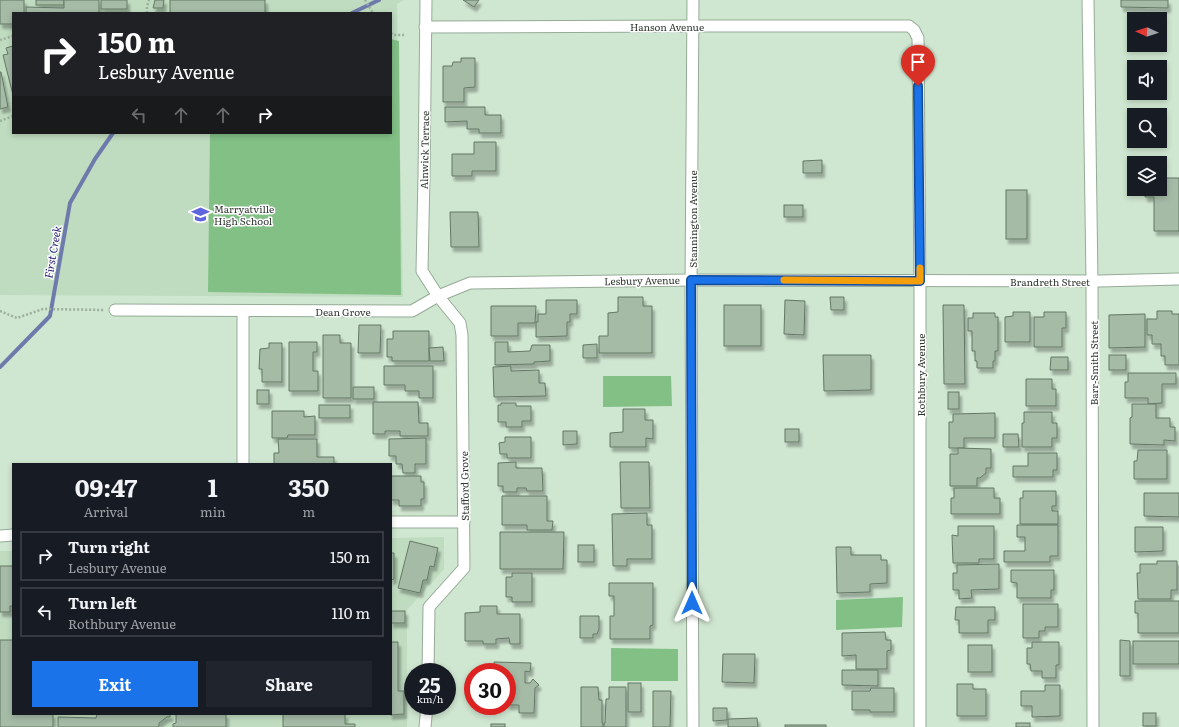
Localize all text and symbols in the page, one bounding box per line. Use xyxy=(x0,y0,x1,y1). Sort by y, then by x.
north arrow xyxy=(1127,12,1167,52)
map controls xyxy=(1127,12,1167,196)
street label: Hanson Avenue xyxy=(630,19,704,34)
text: 150 m xyxy=(98,20,176,62)
icon: right xyxy=(32,28,84,80)
pin xyxy=(901,45,935,86)
icon: arrive xyxy=(907,51,929,73)
text: Lesbury Avenue xyxy=(98,58,234,85)
button: sound xyxy=(1127,60,1167,100)
icon: left xyxy=(128,104,150,126)
icon: ahead xyxy=(170,104,192,126)
icon: ahead xyxy=(212,104,234,126)
icon: right xyxy=(254,104,276,126)
button: search xyxy=(1127,108,1167,148)
street label: Alnwick Terrace xyxy=(416,111,432,189)
button: layers xyxy=(1127,156,1167,196)
street label: Stannington Avenue xyxy=(685,170,700,268)
place label: Marryatville High School xyxy=(214,201,274,228)
school or university icon: Marryatville High School xyxy=(191,204,211,224)
water label: First Creek xyxy=(40,225,64,279)
street label: Lesbury Avenue xyxy=(604,272,680,288)
street label: Brandreth Street xyxy=(1010,274,1090,289)
street label: Dean Grove xyxy=(315,304,371,319)
street label: Barr-Smith Street xyxy=(1086,321,1101,405)
street label: Rothbury Avenue xyxy=(913,334,928,416)
street label: Stafford Grove xyxy=(456,451,472,521)
text: 09:47 xyxy=(75,469,137,504)
text: 1 xyxy=(208,469,218,504)
text: 350 xyxy=(288,469,329,504)
text: Arrival xyxy=(84,502,128,521)
text: min xyxy=(200,502,226,521)
text: m xyxy=(302,502,315,521)
text: Turn right xyxy=(68,535,150,558)
icon: right xyxy=(34,545,56,567)
text: 150 m xyxy=(330,545,370,568)
text: Lesbury Avenue xyxy=(68,558,166,577)
position arrow xyxy=(671,582,713,624)
text: Turn left xyxy=(68,591,137,614)
icon: left xyxy=(34,601,56,623)
text: 110 m xyxy=(332,601,370,624)
text: Rothbury Avenue xyxy=(68,614,176,633)
button: Exit xyxy=(32,661,198,707)
button: Share xyxy=(206,661,372,707)
speed limit sign: 30 xyxy=(464,663,516,715)
text: 25 xyxy=(419,669,441,699)
text: km/h xyxy=(417,691,443,706)

